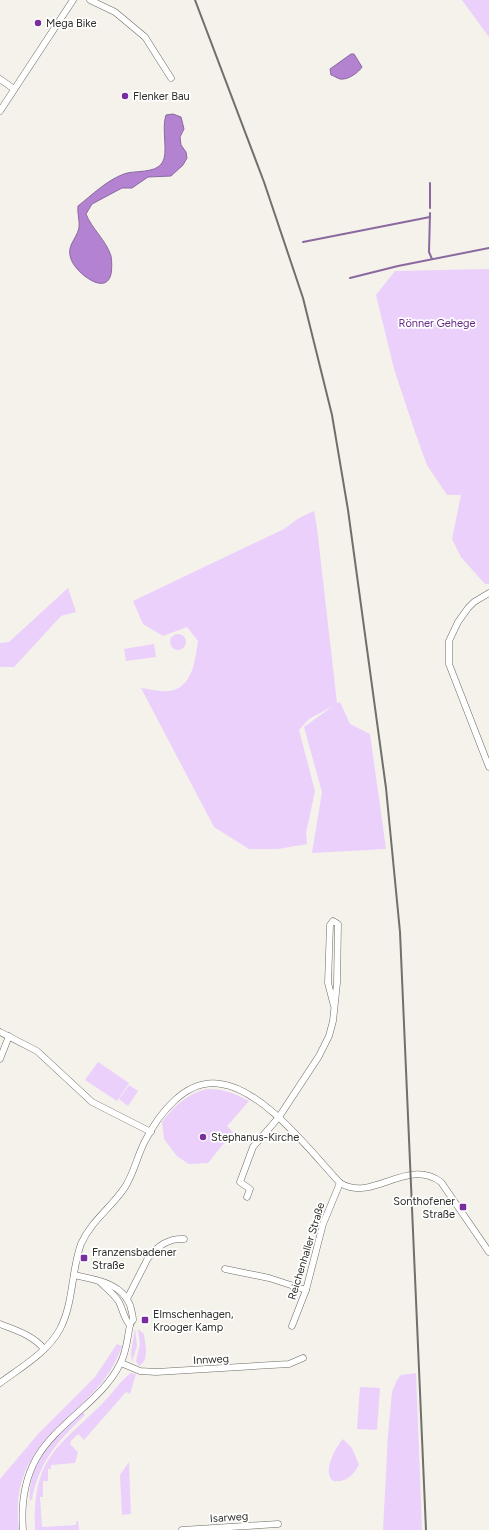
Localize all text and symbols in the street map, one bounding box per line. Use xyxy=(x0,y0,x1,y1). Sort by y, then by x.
place label: Mega Bike xyxy=(46,17,97,30)
marker: Mega Bike xyxy=(33,18,43,28)
place label: Flenker Bau xyxy=(133,90,190,103)
marker: Flenker Bau xyxy=(120,91,130,101)
park label: Rönner Gehege xyxy=(399,317,475,330)
place label: Stephanus-Kirche xyxy=(211,1131,299,1144)
marker: Stephanus-Kirche xyxy=(198,1132,208,1142)
place label: Sonthofener Straße xyxy=(393,1195,455,1221)
street label: Reichenhaller Straße xyxy=(285,1201,327,1301)
marker: Sonthofener Straße xyxy=(458,1202,468,1212)
place label: Franzensbadener Straße xyxy=(92,1246,177,1272)
marker: Franzensbadener Straße xyxy=(79,1253,89,1263)
place label: Elmschenhagen, Krooger Kamp xyxy=(153,1308,234,1334)
marker: Elmschenhagen, Krooger Kamp xyxy=(140,1315,150,1325)
street label: Innweg xyxy=(193,1352,229,1367)
street label: Isarweg xyxy=(209,1510,249,1525)

